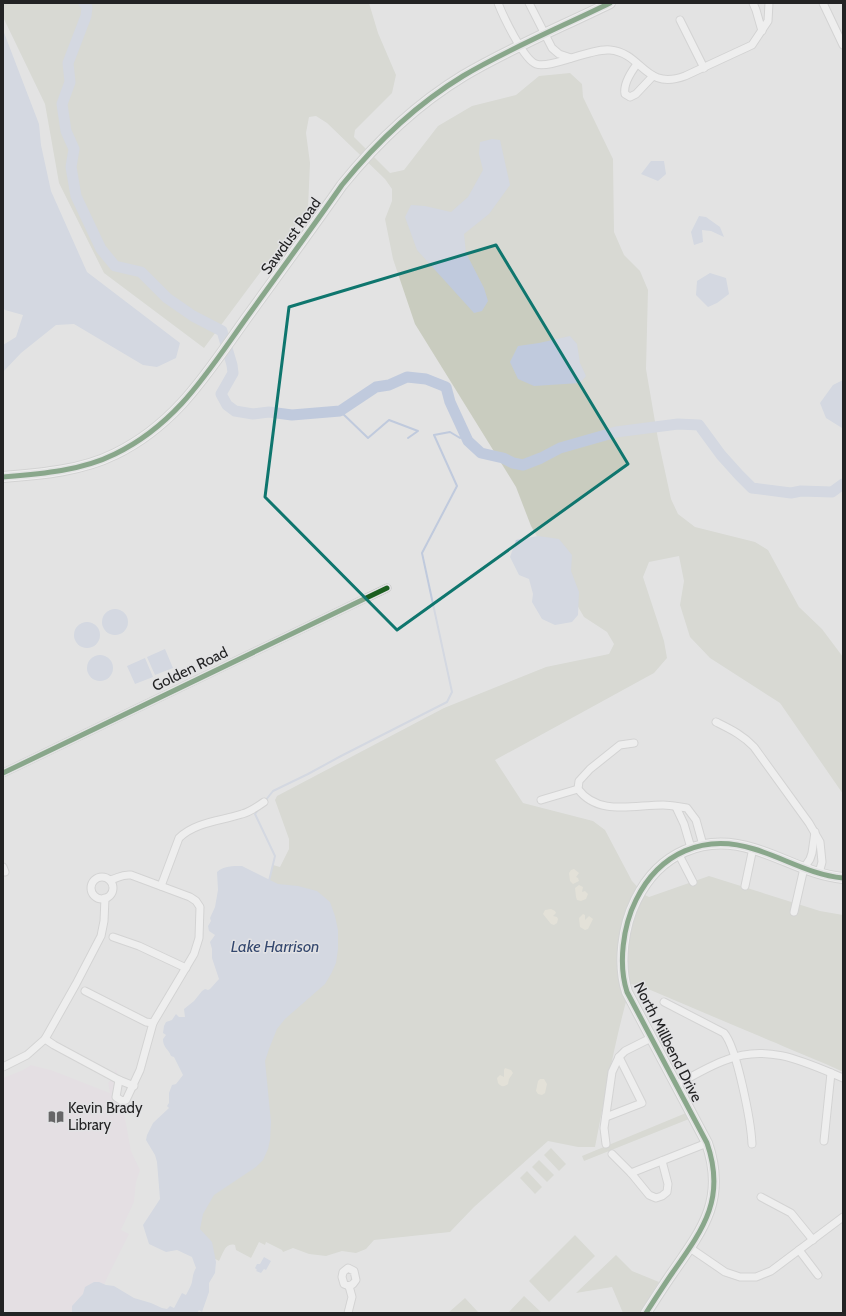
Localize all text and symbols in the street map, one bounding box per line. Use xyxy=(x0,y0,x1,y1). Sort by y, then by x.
street label: Sawdust Road xyxy=(257,194,325,278)
street label: Golden Road xyxy=(149,643,231,695)
water label: Lake Harrison xyxy=(231,937,319,956)
street label: North Millbend Drive xyxy=(630,979,706,1105)
place label: Kevin Brady Library xyxy=(68,1099,143,1134)
library icon: Kevin Brady Library xyxy=(47,1108,65,1126)

